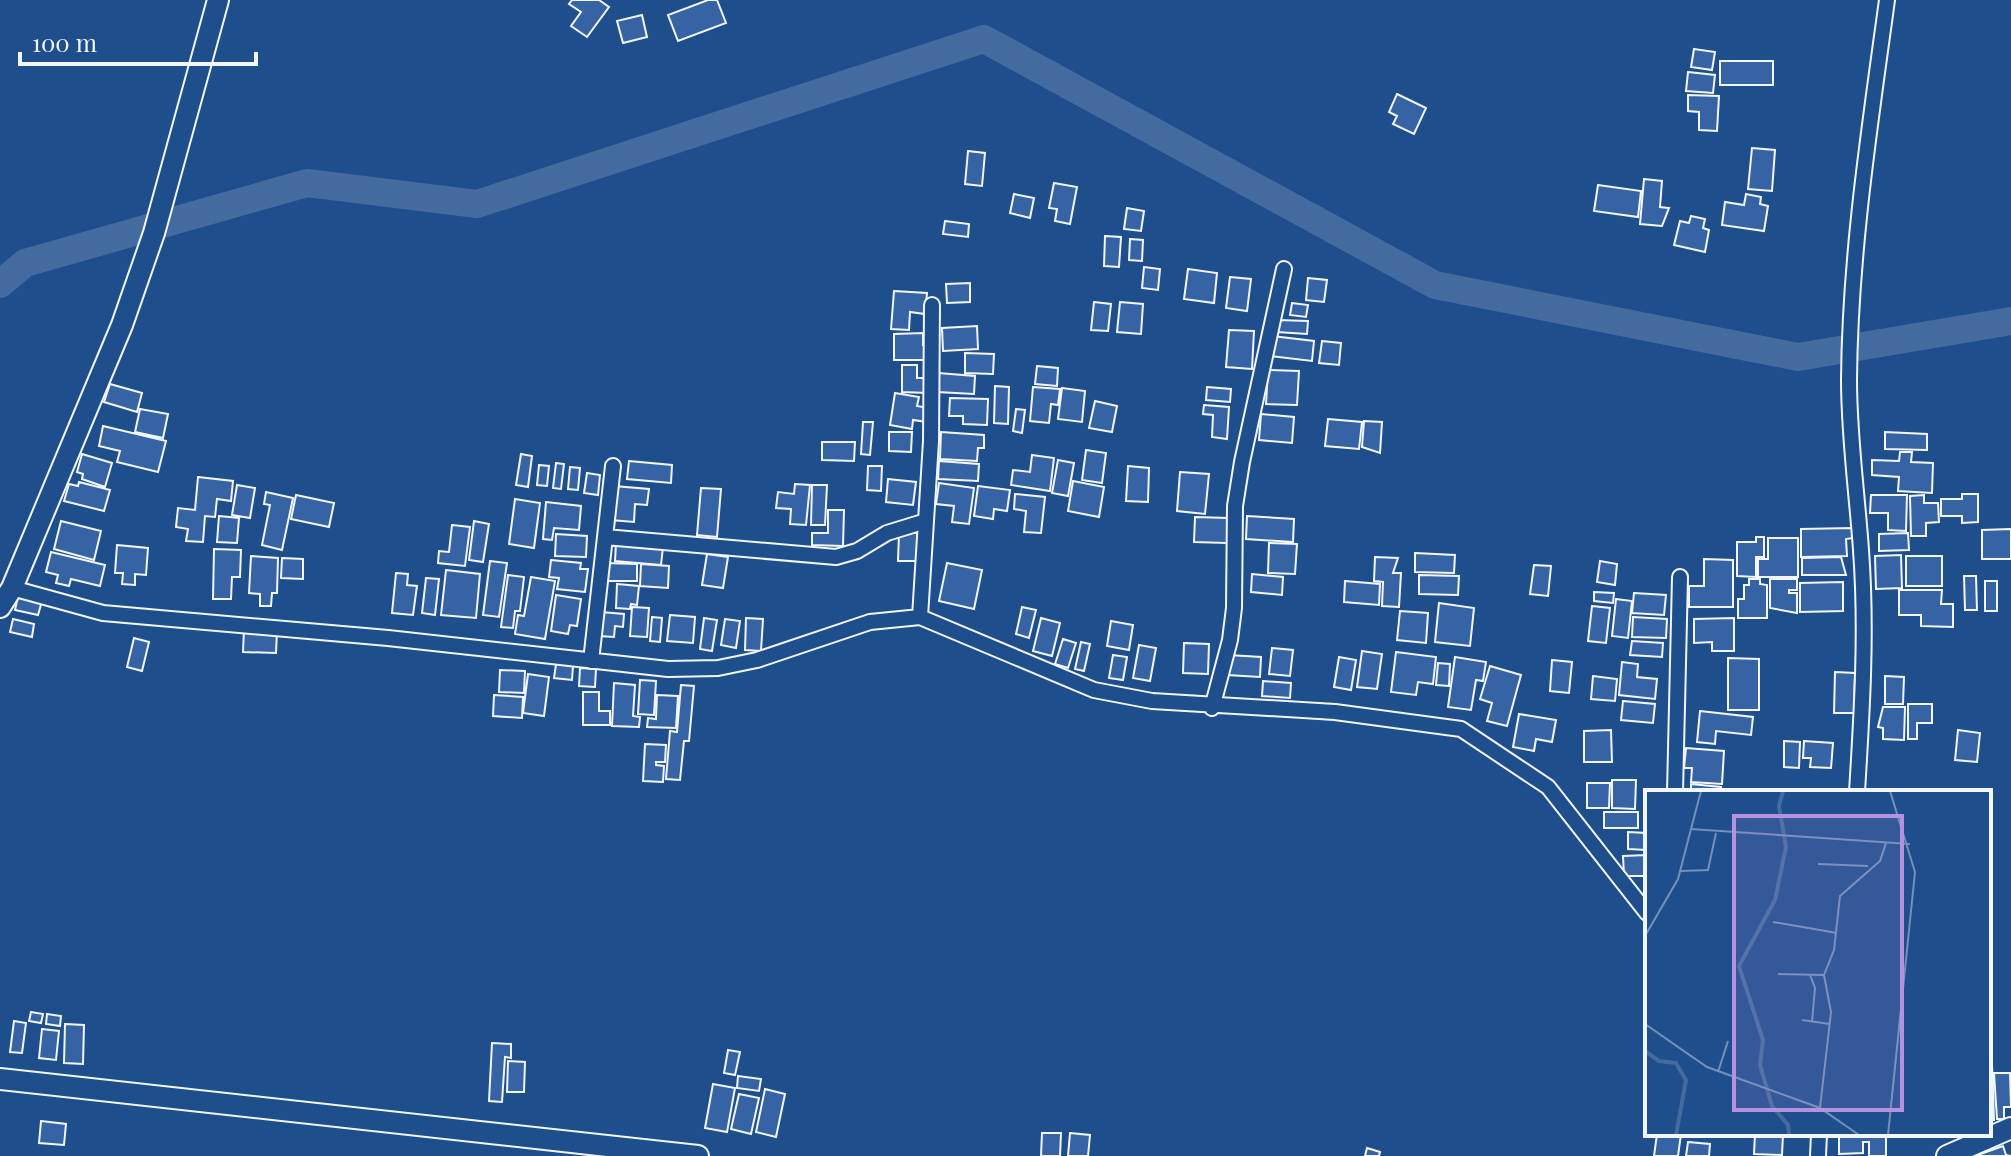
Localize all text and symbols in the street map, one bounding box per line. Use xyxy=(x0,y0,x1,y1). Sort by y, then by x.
scale bar xyxy=(20,16,256,66)
text: 100 m xyxy=(32,26,97,58)
inset map xyxy=(1645,790,1991,1136)

